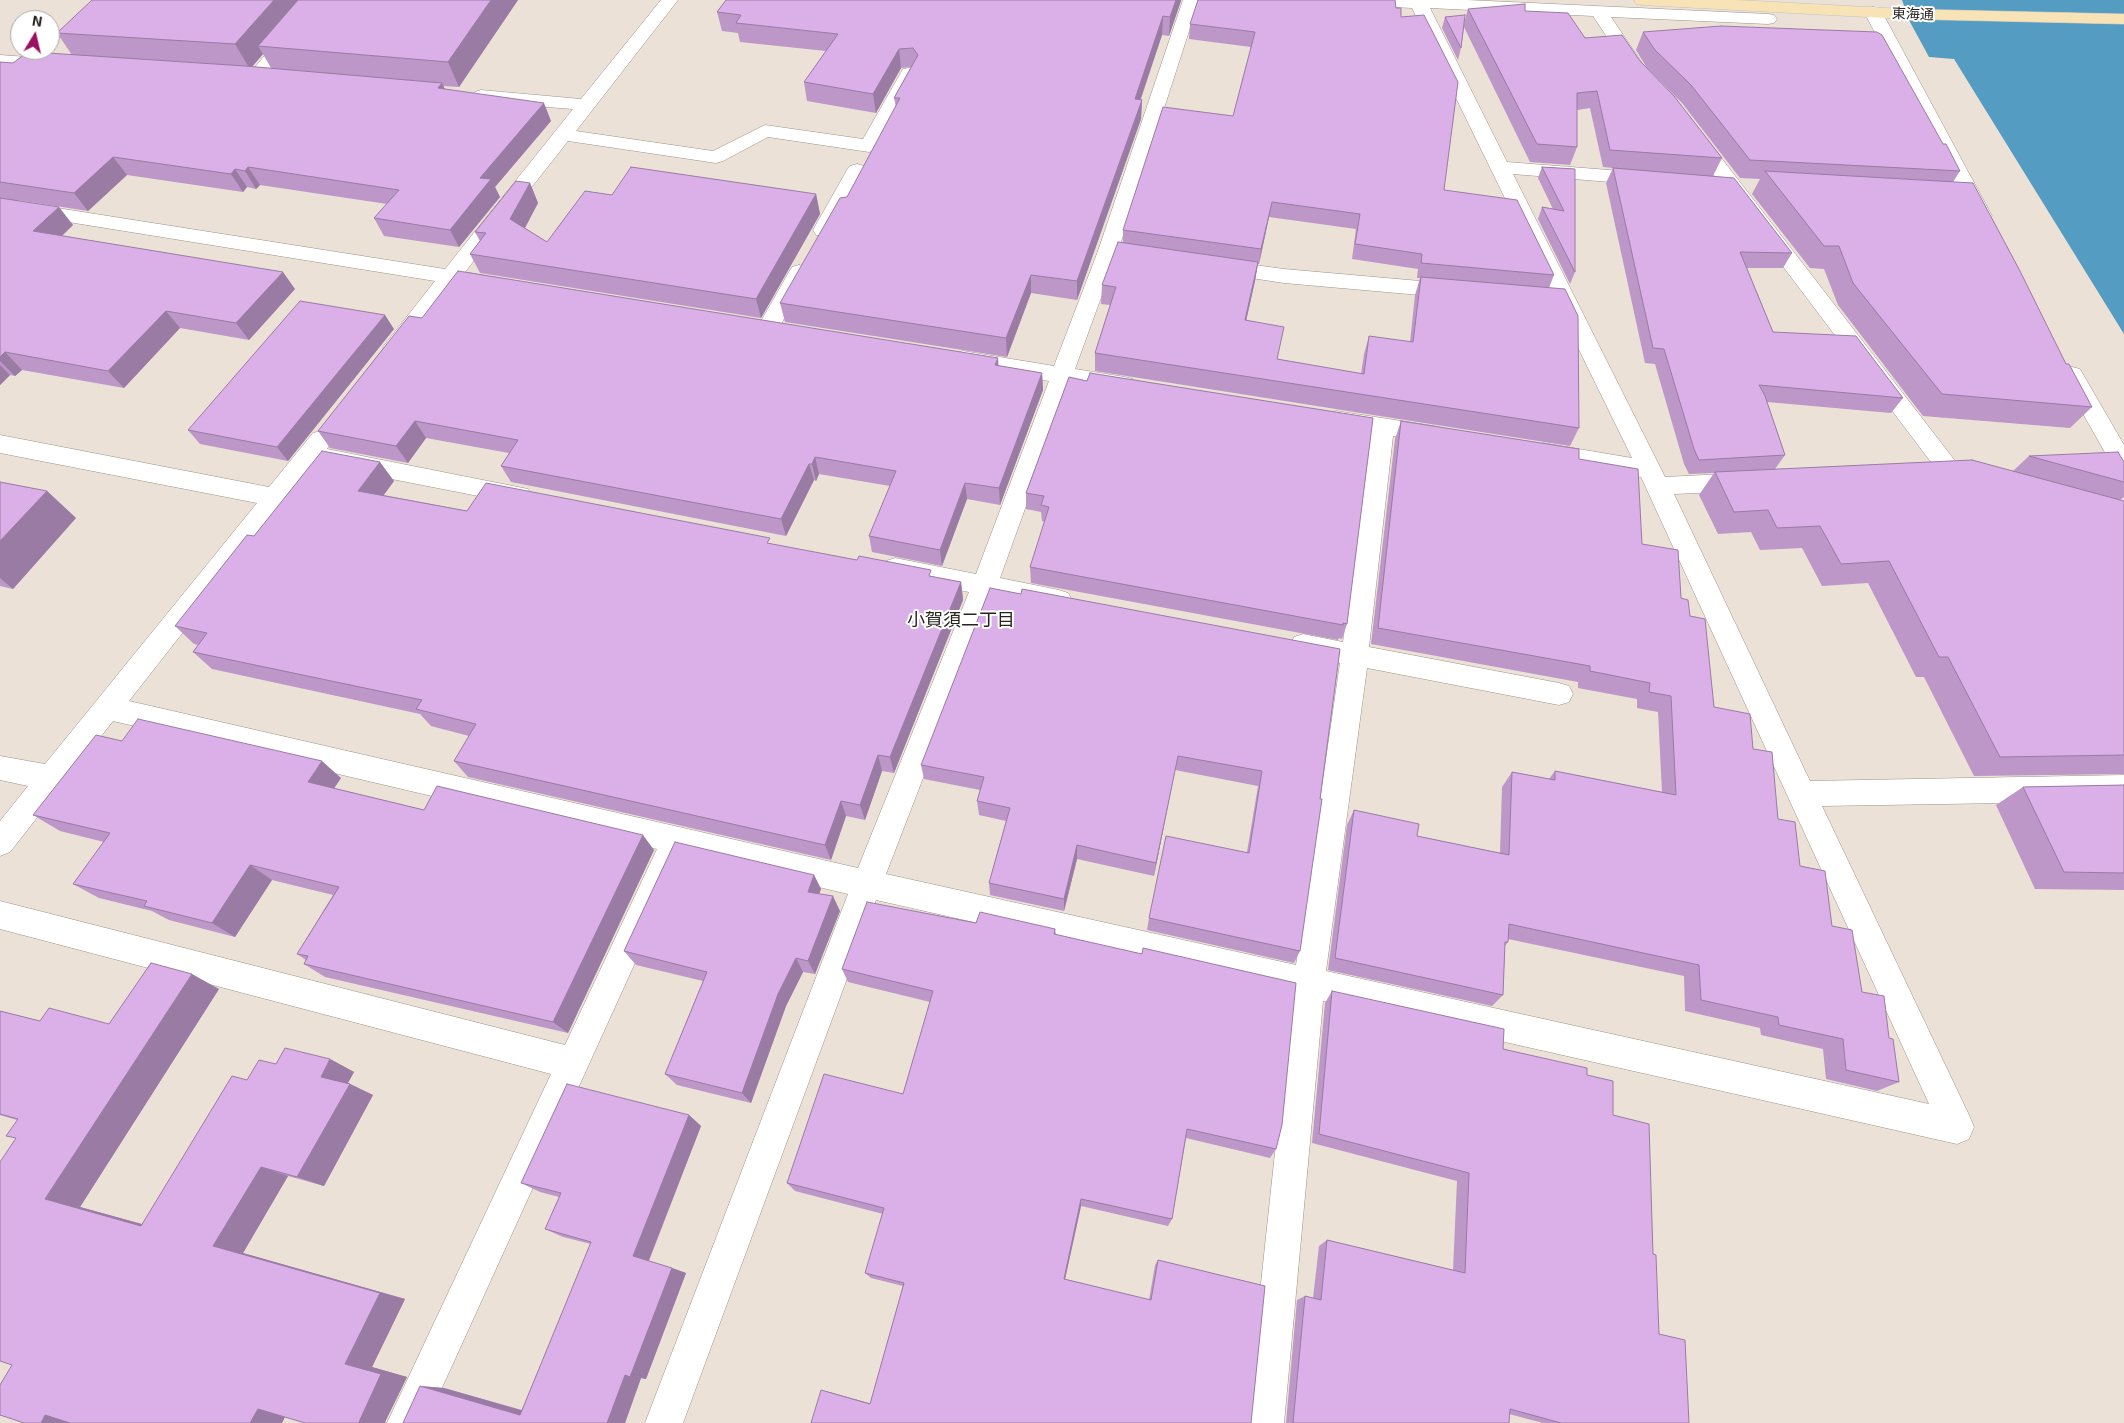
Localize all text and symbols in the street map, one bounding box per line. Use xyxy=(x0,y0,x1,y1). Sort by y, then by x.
street label: 東海通 xyxy=(1892,5,1934,23)
north arrow xyxy=(10,10,60,60)
text: N xyxy=(31,11,44,30)
district label: 小賀須二丁目 xyxy=(907,609,1015,631)

